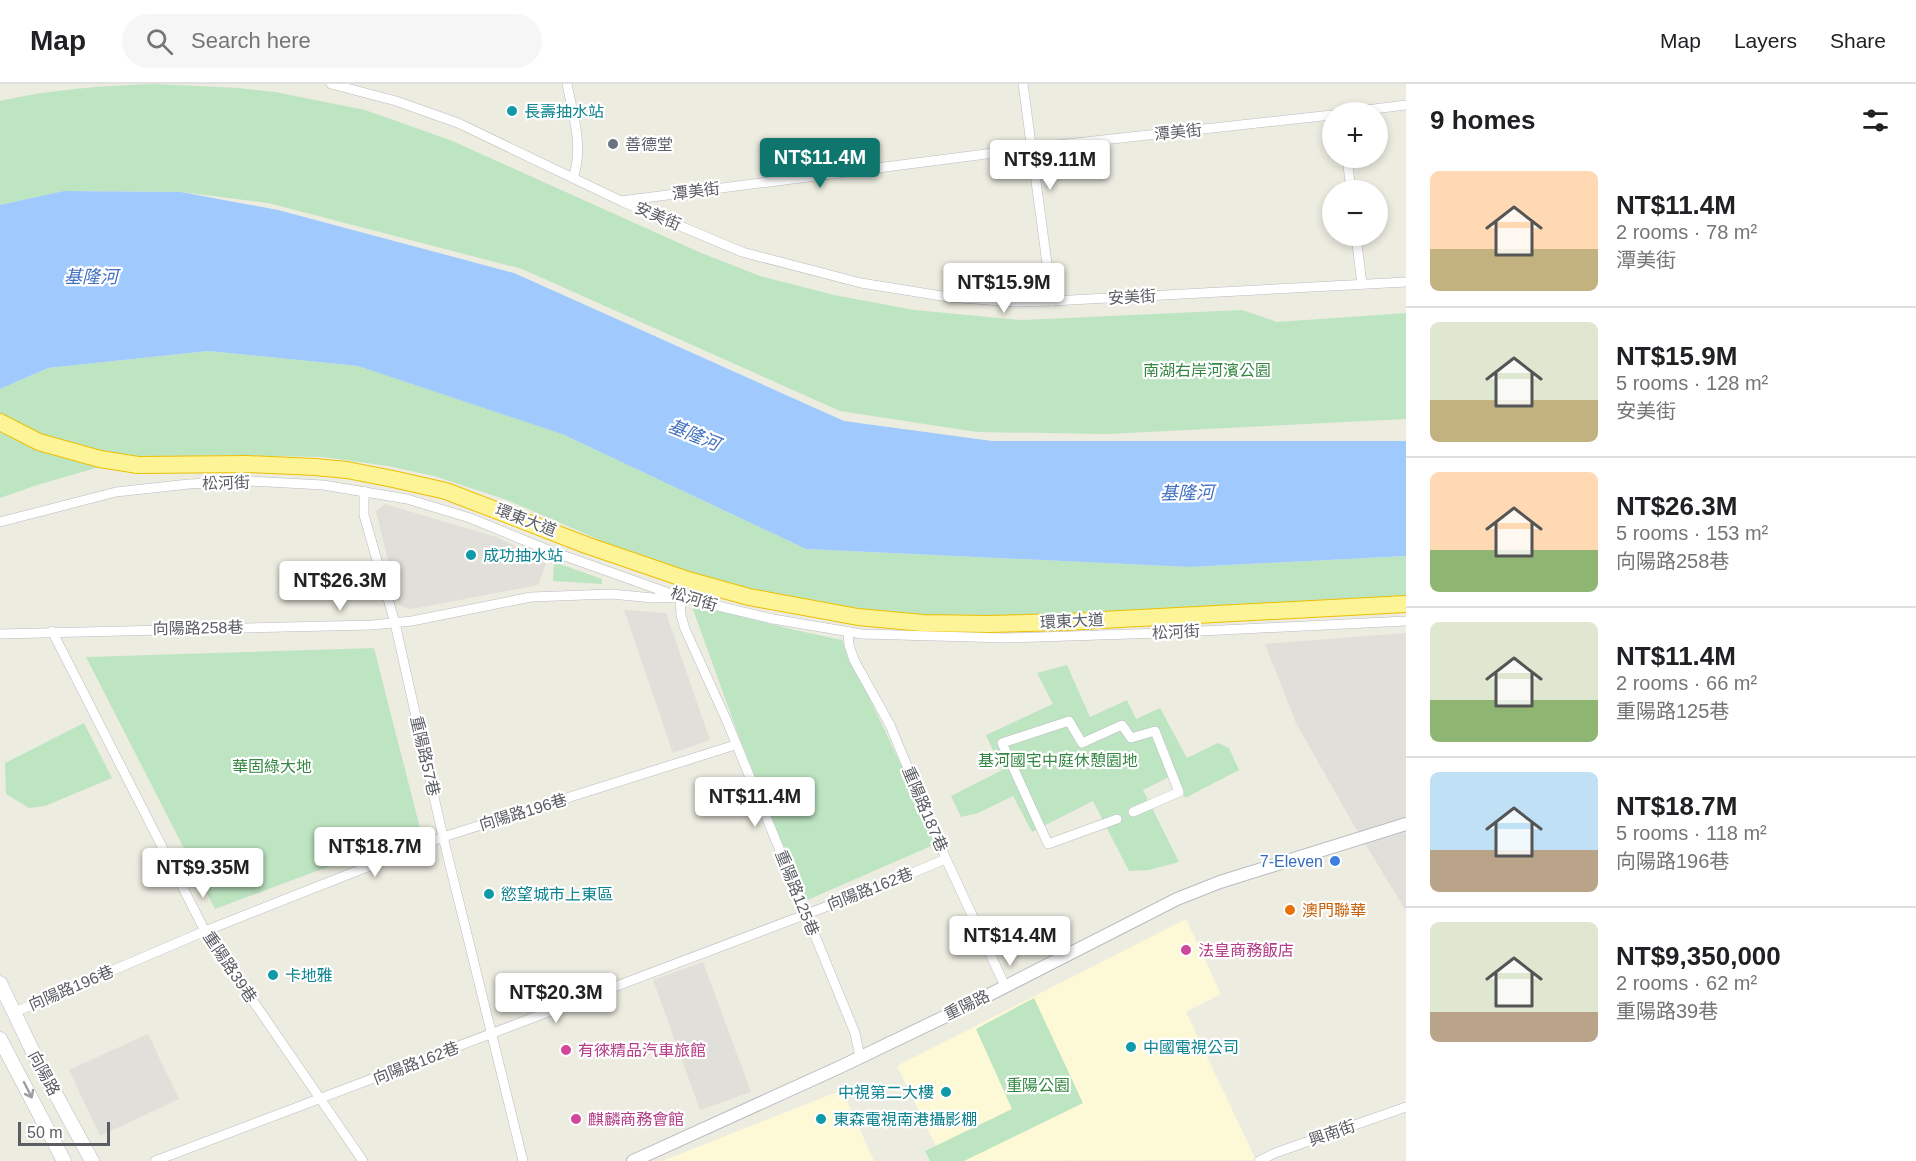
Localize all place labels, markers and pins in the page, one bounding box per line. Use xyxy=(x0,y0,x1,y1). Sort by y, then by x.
place label: 長壽抽水站 xyxy=(524,103,604,120)
marker: 長壽抽水站 xyxy=(505,104,519,118)
place label: 善德堂 xyxy=(625,136,673,153)
marker: 善德堂 xyxy=(606,137,620,151)
pin: NT$11.4M xyxy=(758,138,882,189)
pin: NT$9.11M xyxy=(988,140,1112,191)
pin: NT$15.9M xyxy=(942,263,1066,314)
place label: 成功抽水站 xyxy=(483,547,563,564)
marker: 成功抽水站 xyxy=(464,548,478,562)
pin: NT$26.3M xyxy=(278,561,402,612)
pin: NT$11.4M xyxy=(693,777,817,828)
pin: NT$18.7M xyxy=(313,827,437,878)
pin: NT$9.35M xyxy=(141,848,265,899)
place label: 7-Eleven xyxy=(1260,853,1323,870)
marker: 7-Eleven xyxy=(1328,854,1342,868)
place label: 慾望城市上東區 xyxy=(501,885,613,903)
marker: 慾望城市上東區 xyxy=(482,887,496,901)
place label: 澳門聯華 xyxy=(1302,902,1366,919)
marker: 澳門聯華 xyxy=(1283,903,1297,917)
pin: NT$14.4M xyxy=(948,916,1072,967)
place label: 法皇商務飯店 xyxy=(1198,941,1294,959)
marker: 法皇商務飯店 xyxy=(1179,943,1193,957)
place label: 卡地雅 xyxy=(285,967,333,984)
marker: 卡地雅 xyxy=(266,968,280,982)
pin: NT$20.3M xyxy=(494,973,618,1024)
place label: 中國電視公司 xyxy=(1143,1039,1239,1056)
marker: 中國電視公司 xyxy=(1124,1040,1138,1054)
place label: 有徠精品汽車旅館 xyxy=(578,1042,706,1059)
marker: 有徠精品汽車旅館 xyxy=(559,1043,573,1057)
place label: 中視第二大樓 xyxy=(838,1084,934,1101)
marker: 中視第二大樓 xyxy=(939,1085,953,1099)
place label: 麒麟商務會館 xyxy=(588,1111,684,1128)
place label: 東森電視南港攝影棚 xyxy=(833,1111,977,1128)
marker: 麒麟商務會館 xyxy=(569,1112,583,1126)
marker: 東森電視南港攝影棚 xyxy=(814,1112,828,1126)

